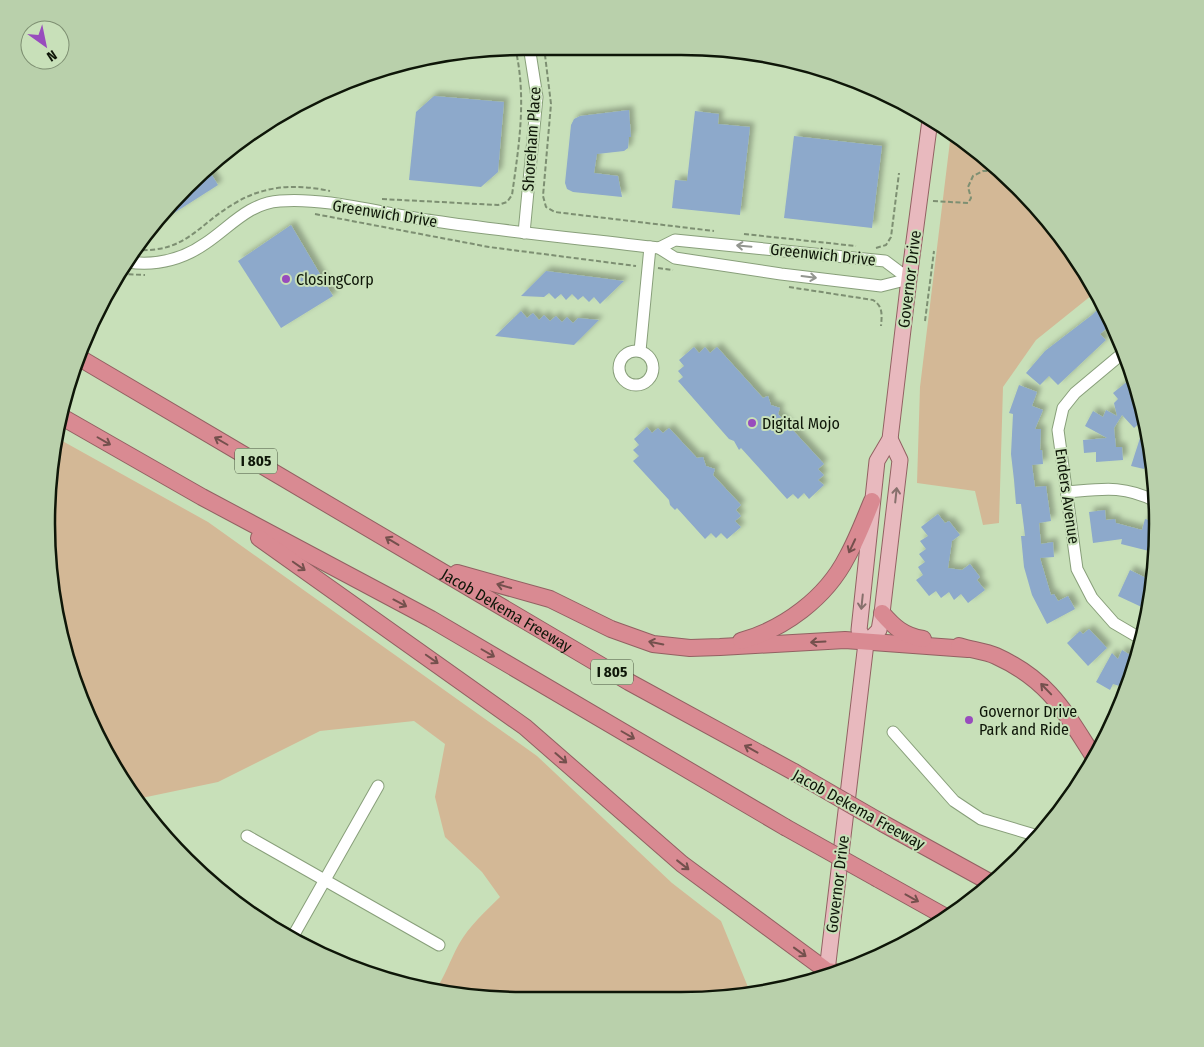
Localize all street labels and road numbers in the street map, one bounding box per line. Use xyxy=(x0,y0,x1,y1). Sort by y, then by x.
street label: Shoreham Place xyxy=(518,86,545,192)
street label: Greenwich Drive xyxy=(331,196,439,231)
street label: Governor Drive xyxy=(894,229,925,329)
street label: Greenwich Drive xyxy=(769,240,877,269)
street label: Enders Avenue xyxy=(1051,447,1084,545)
road number: I 805 xyxy=(235,448,277,474)
street label: Jacob Dekema Freeway xyxy=(438,565,576,657)
road number: I 805 xyxy=(591,660,633,684)
street label: Jacob Dekema Freeway xyxy=(789,765,929,854)
street label: Governor Drive xyxy=(822,834,853,934)

